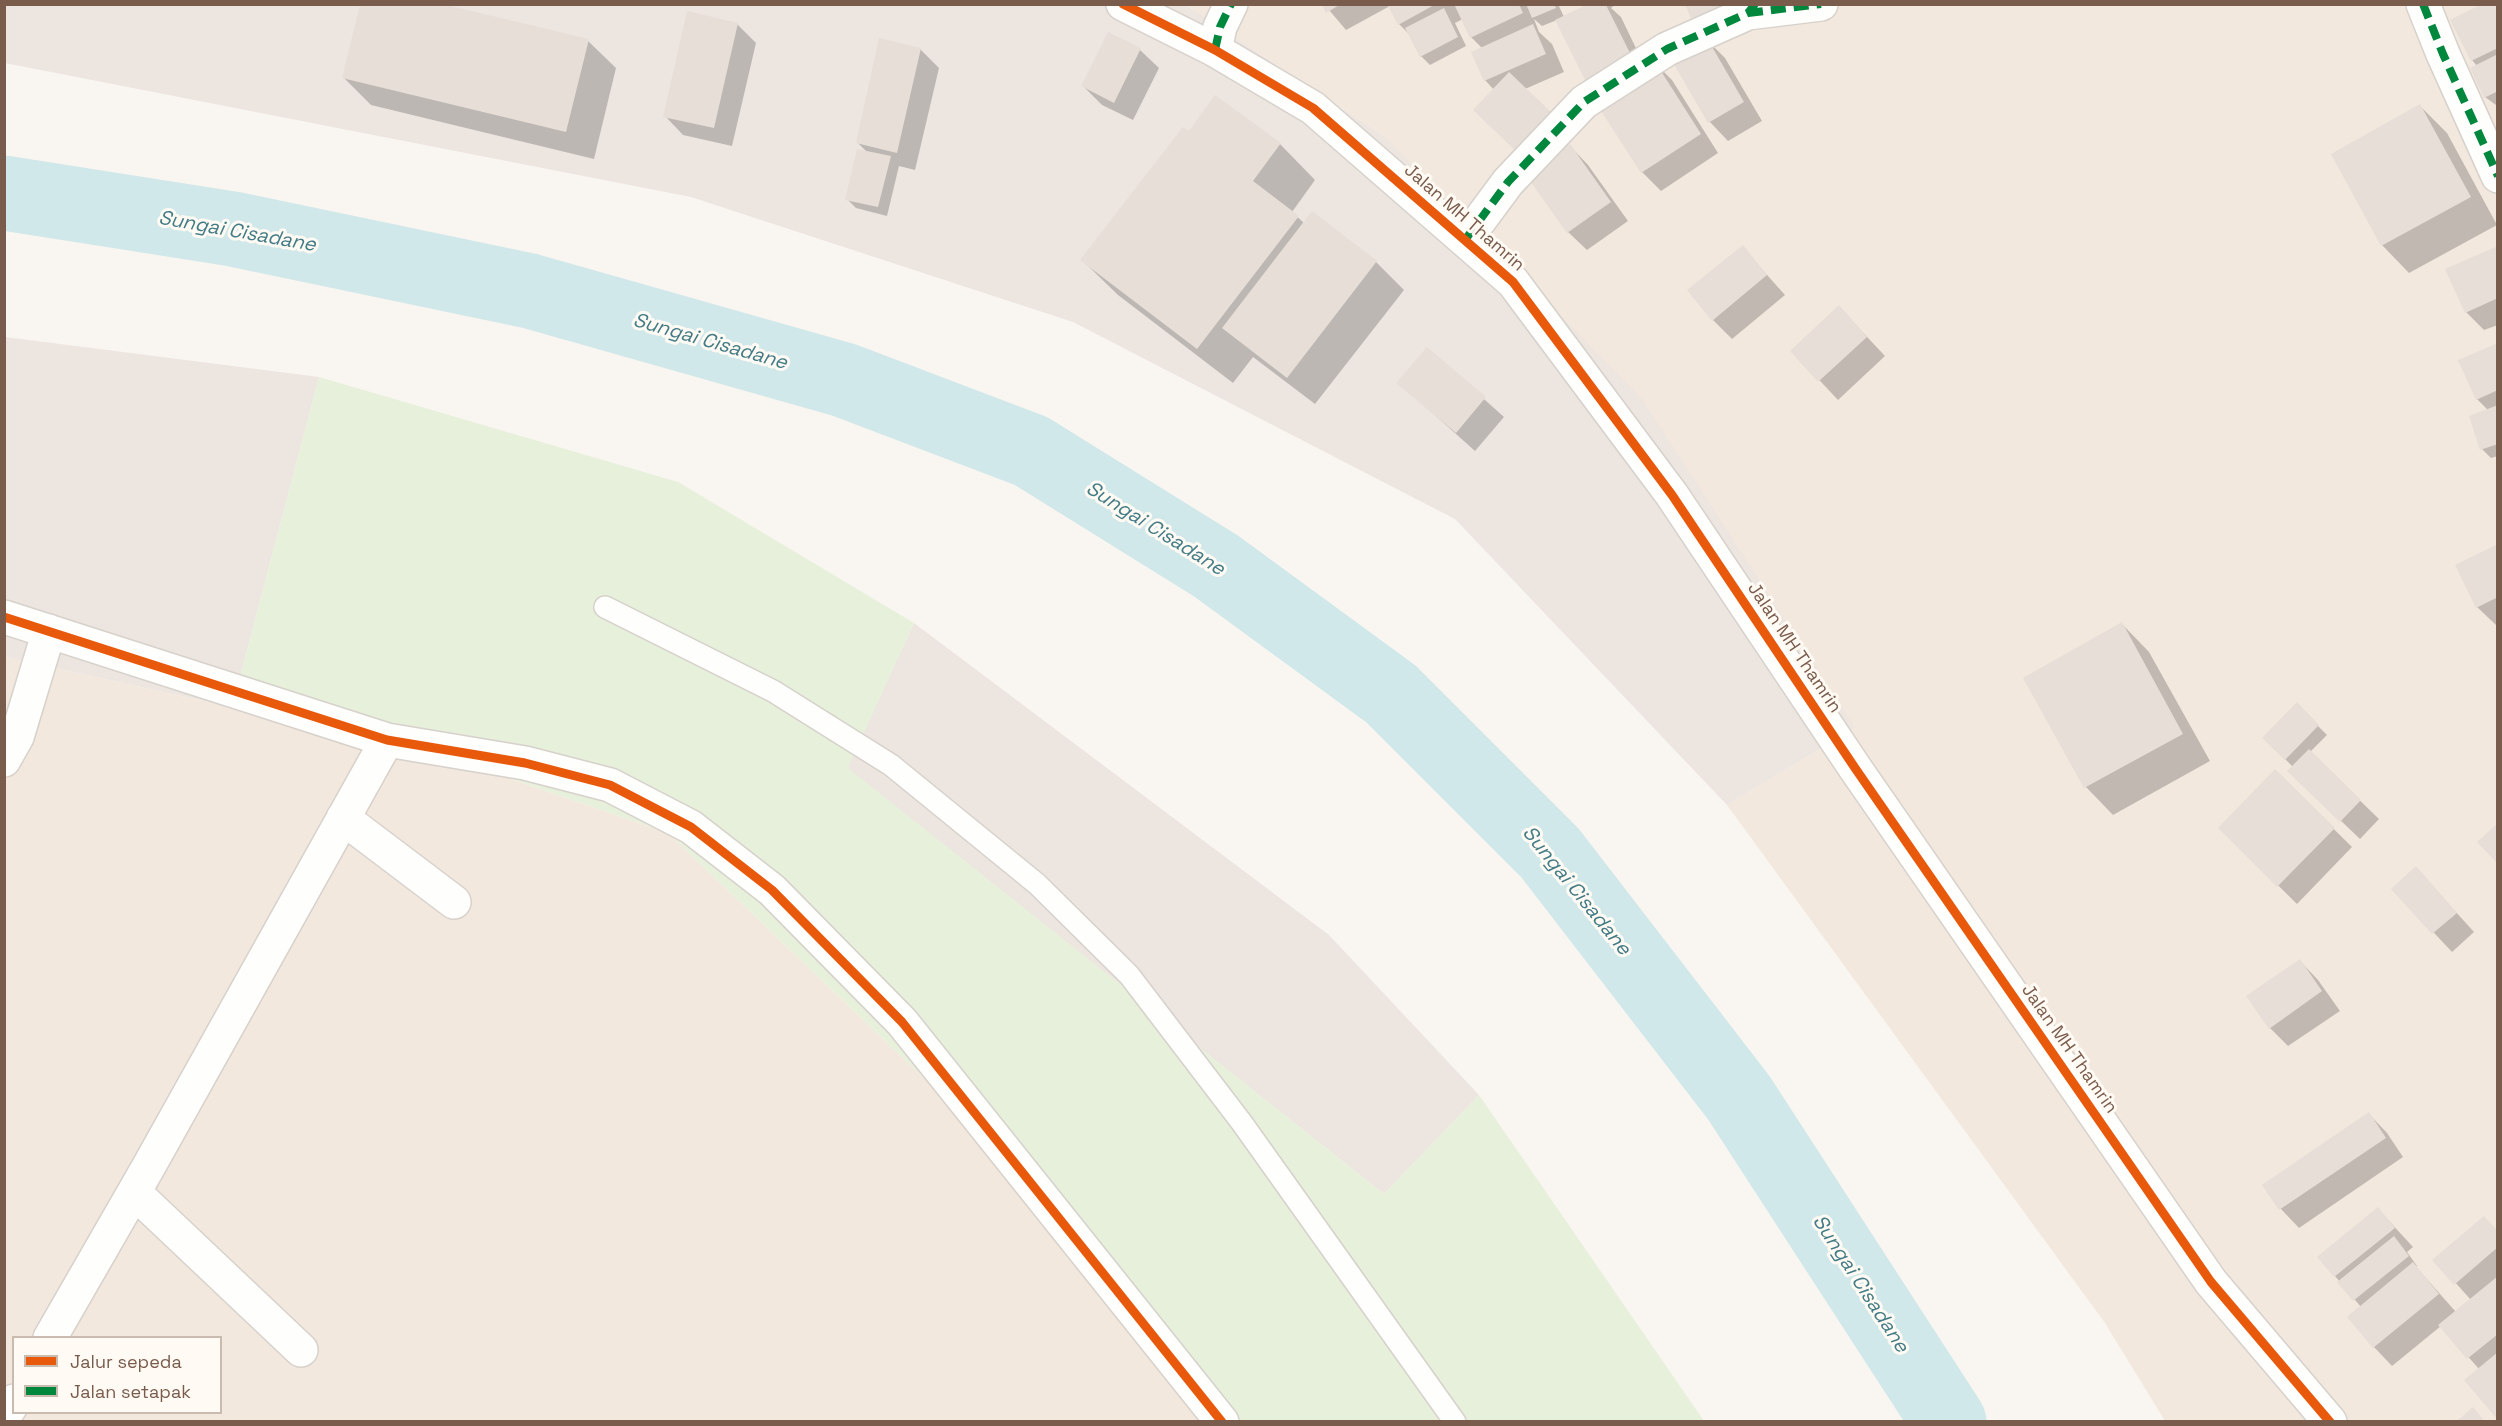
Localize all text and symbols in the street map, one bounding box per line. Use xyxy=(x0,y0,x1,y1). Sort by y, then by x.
street label: Jalan MH Thamrin xyxy=(1399,160,1529,276)
water label: Sungai Cisadane xyxy=(157,206,317,258)
water label: Sungai Cisadane xyxy=(630,309,790,375)
water label: Sungai Cisadane xyxy=(1081,477,1229,581)
street label: Jalan MH Thamrin xyxy=(1742,579,1846,717)
water label: Sungai Cisadane xyxy=(1517,822,1635,960)
street label: Jalan MH Thamrin xyxy=(2016,980,2122,1118)
water label: Sungai Cisadane xyxy=(1807,1211,1913,1357)
legend xyxy=(12,1336,222,1414)
text: Jalur sepeda xyxy=(70,1350,182,1373)
text: Jalan setapak xyxy=(70,1380,191,1403)

